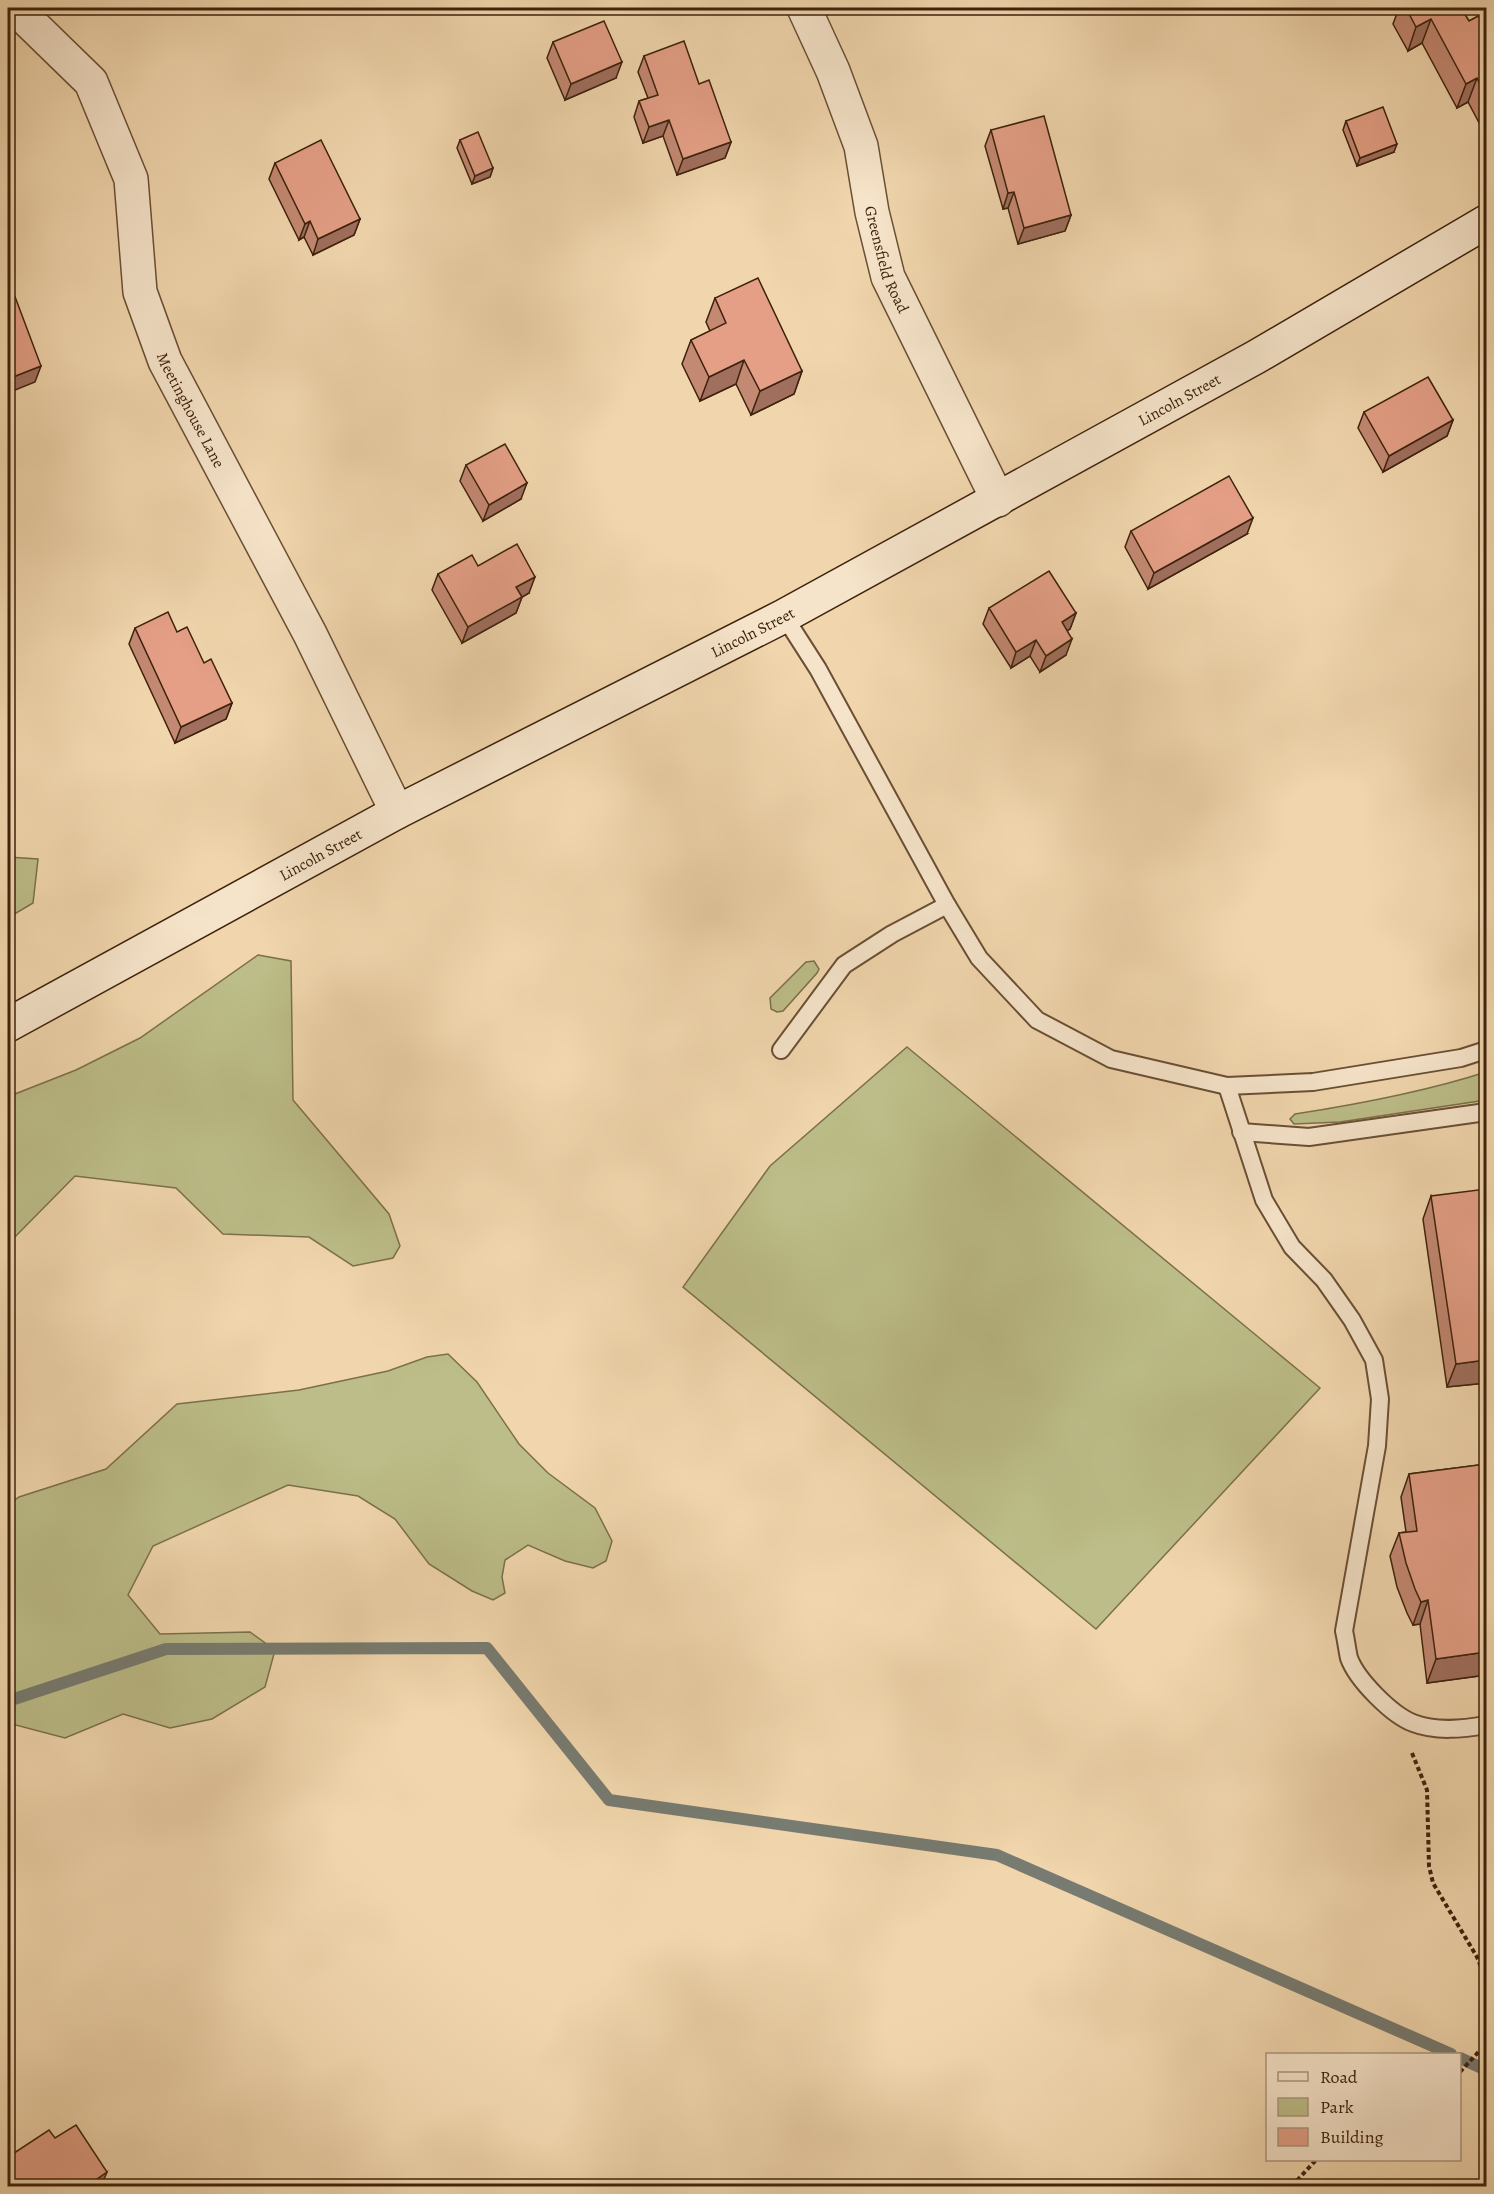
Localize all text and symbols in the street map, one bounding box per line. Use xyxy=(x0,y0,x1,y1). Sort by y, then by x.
street label: Greensfield Road xyxy=(859,204,914,317)
street label: Meetinghouse Lane xyxy=(151,350,230,472)
street label: Lincoln Street xyxy=(1134,368,1225,432)
street label: Lincoln Street xyxy=(707,602,799,663)
street label: Lincoln Street xyxy=(275,823,366,886)
legend xyxy=(1266,2053,1461,2161)
text: Road xyxy=(1320,2065,1358,2089)
text: Park xyxy=(1320,2095,1354,2119)
text: Building xyxy=(1320,2125,1384,2149)

